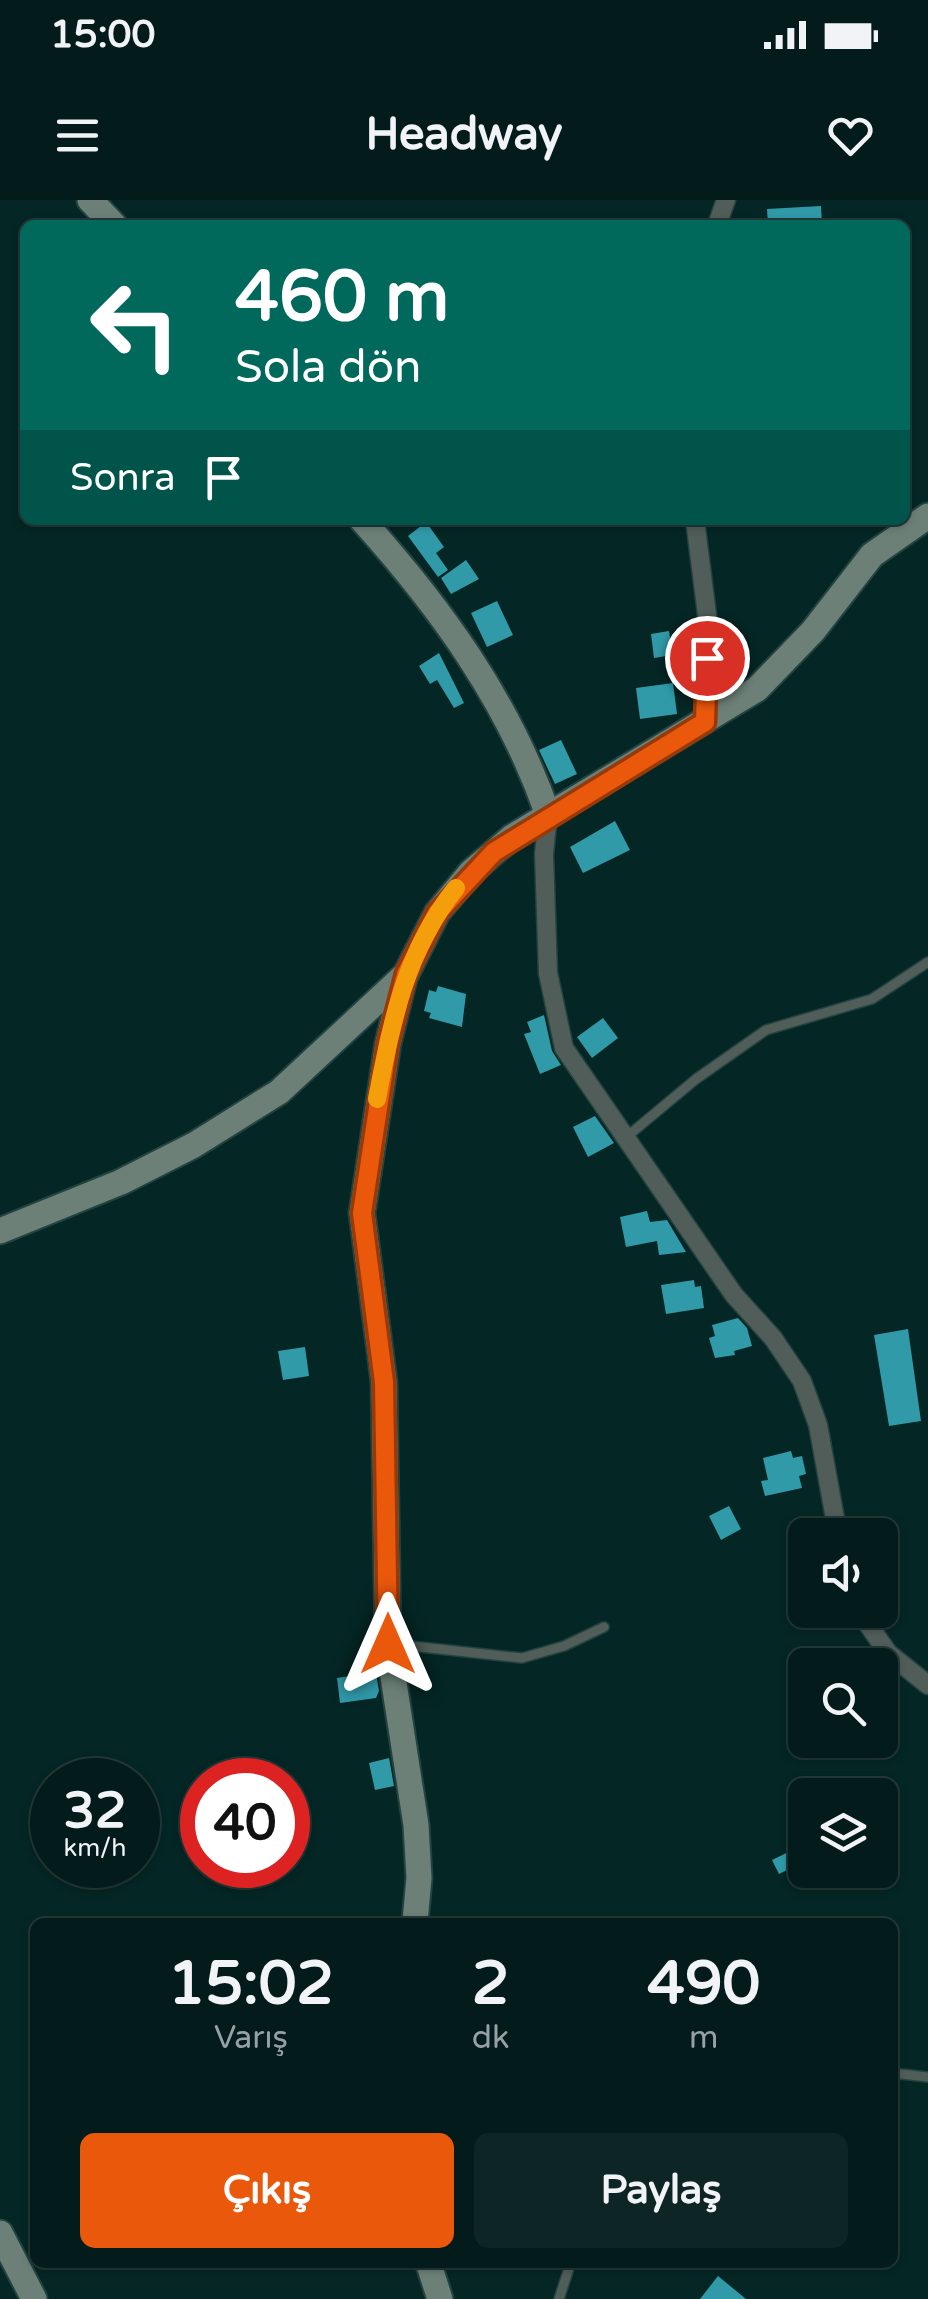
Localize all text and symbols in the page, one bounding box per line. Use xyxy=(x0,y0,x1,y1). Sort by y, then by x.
text: 15:00 xyxy=(50,12,155,58)
icon: menu xyxy=(50,108,105,163)
text: Headway xyxy=(366,108,562,162)
icon: heart xyxy=(823,108,878,163)
text: 460 m xyxy=(235,256,449,340)
icon: left xyxy=(70,260,200,390)
text: Sola dön xyxy=(235,341,421,395)
icon: arrive xyxy=(196,450,251,505)
text: Sonra xyxy=(70,455,176,501)
pin xyxy=(665,616,750,701)
icon: arrive xyxy=(680,631,735,686)
map controls xyxy=(788,1518,898,1888)
button: sound xyxy=(788,1518,898,1628)
position arrow xyxy=(336,1592,440,1696)
button: search xyxy=(788,1648,898,1758)
speed limit sign: 40 xyxy=(180,1758,310,1888)
button: layers xyxy=(788,1778,898,1888)
text: 32 xyxy=(64,1781,126,1841)
text: km/h xyxy=(64,1833,126,1863)
text: 15:02 xyxy=(168,1948,334,2020)
text: 2 xyxy=(472,1948,509,2020)
text: 490 xyxy=(647,1948,760,2020)
text: Varış xyxy=(214,2019,288,2057)
text: dk xyxy=(472,2019,509,2057)
text: m xyxy=(689,2019,718,2057)
button: Çıkış xyxy=(80,2133,454,2248)
button: Paylaş xyxy=(474,2133,848,2248)

